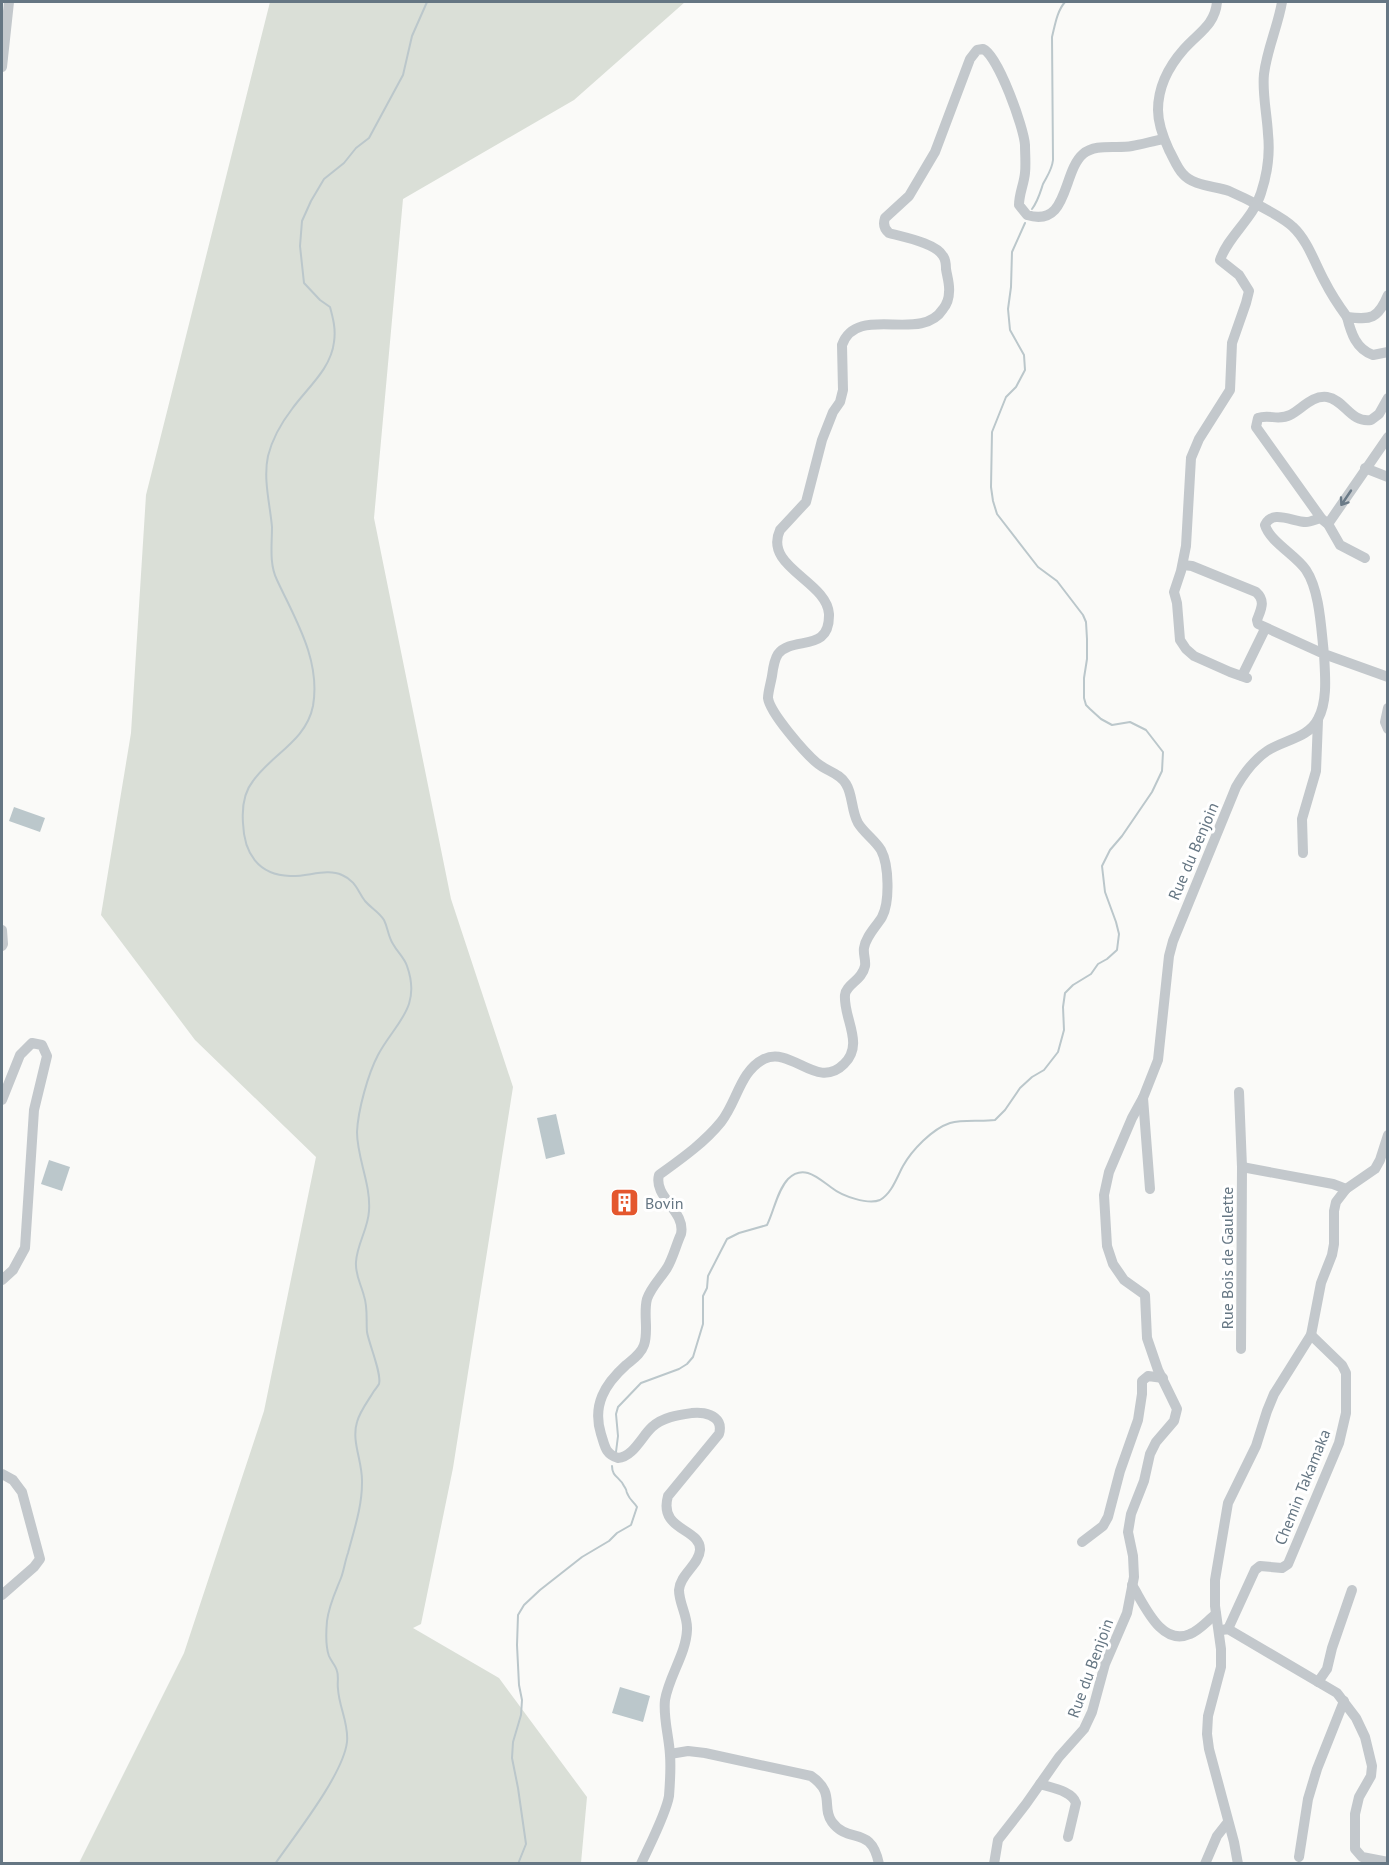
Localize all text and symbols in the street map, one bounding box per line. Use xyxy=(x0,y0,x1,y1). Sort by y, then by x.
one-way arrow xyxy=(1339,489,1352,506)
street label: Rue du Benjoin xyxy=(1163,799,1223,903)
building icon: Bovin xyxy=(608,1187,640,1219)
street label: Rue Bois de Gaulette xyxy=(1217,1187,1237,1329)
place label: Bovin xyxy=(645,1193,683,1213)
street label: Chemin Takamaka xyxy=(1270,1426,1334,1548)
street label: Rue du Benjoin xyxy=(1063,1616,1117,1720)

